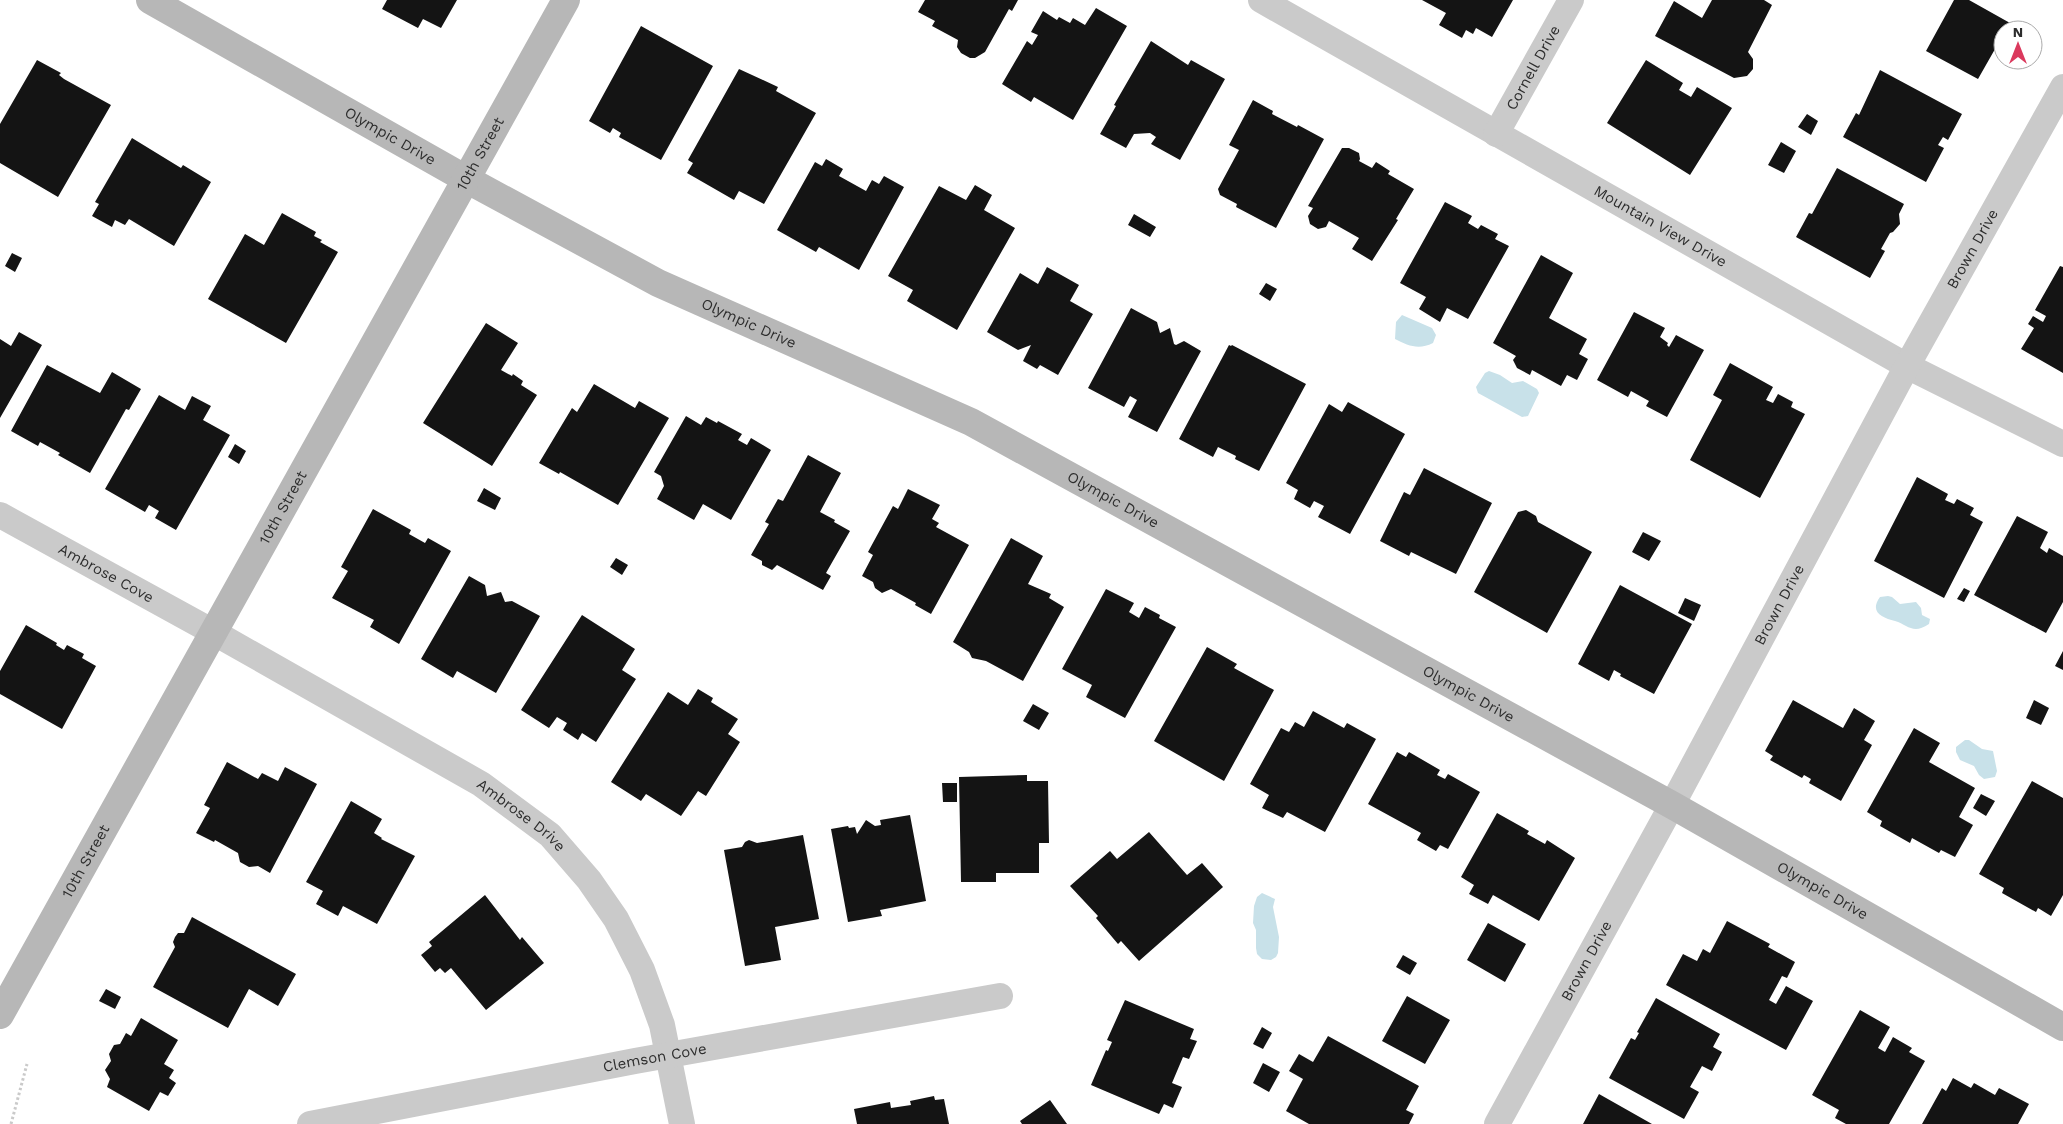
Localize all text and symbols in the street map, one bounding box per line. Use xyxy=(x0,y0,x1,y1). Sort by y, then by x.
north arrow xyxy=(1993,20,2043,70)
street label: Cornell Drive xyxy=(1502,22,1564,113)
text: N xyxy=(2013,24,2023,40)
street label: Olympic Drive xyxy=(341,103,439,169)
street label: 10th Street xyxy=(453,113,508,194)
street label: Mountain View Drive xyxy=(1591,182,1730,271)
street label: Brown Drive xyxy=(1943,206,2002,292)
street label: Olympic Drive xyxy=(699,294,799,352)
street label: 10th Street xyxy=(255,467,311,547)
street label: Olympic Drive xyxy=(1064,467,1162,532)
street label: Ambrose Cove xyxy=(55,540,157,607)
street label: Brown Drive xyxy=(1750,561,1808,648)
street label: Olympic Drive xyxy=(1420,662,1518,726)
street label: Ambrose Drive xyxy=(473,775,569,855)
street label: 10th Street xyxy=(58,821,114,901)
street label: Olympic Drive xyxy=(1774,858,1871,923)
street label: Brown Drive xyxy=(1557,918,1616,1004)
street label: Clemson Cove xyxy=(601,1039,708,1076)

